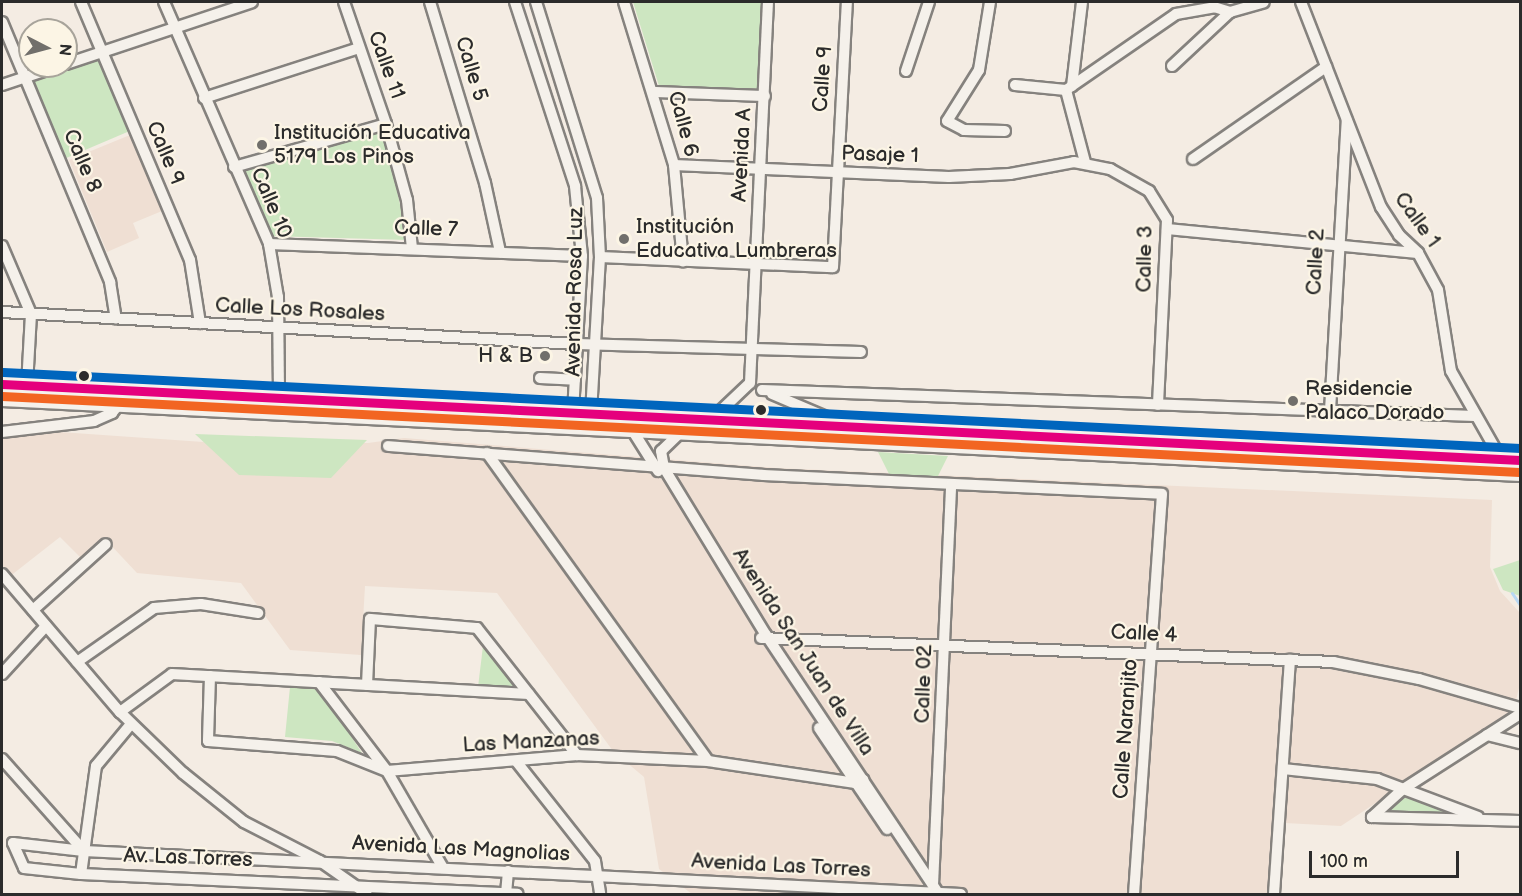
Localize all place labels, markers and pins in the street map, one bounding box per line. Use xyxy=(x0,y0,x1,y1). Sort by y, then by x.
place label: Institución Educativa 5179 Los Pinos xyxy=(274,120,471,170)
marker: Institución Educativa 5179 Los Pinos xyxy=(255,138,269,152)
place label: Institución Educativa Lumbreras xyxy=(636,214,837,264)
marker: Institución Educativa Lumbreras xyxy=(617,232,631,246)
place label: H & B xyxy=(478,343,533,369)
marker: H & B xyxy=(538,349,552,363)
unlabelled marker xyxy=(78,370,90,382)
place label: Residencie Palaco Dorado xyxy=(1305,376,1444,426)
marker: Residencie Palaco Dorado xyxy=(1286,394,1300,408)
unlabelled marker xyxy=(755,404,767,416)

